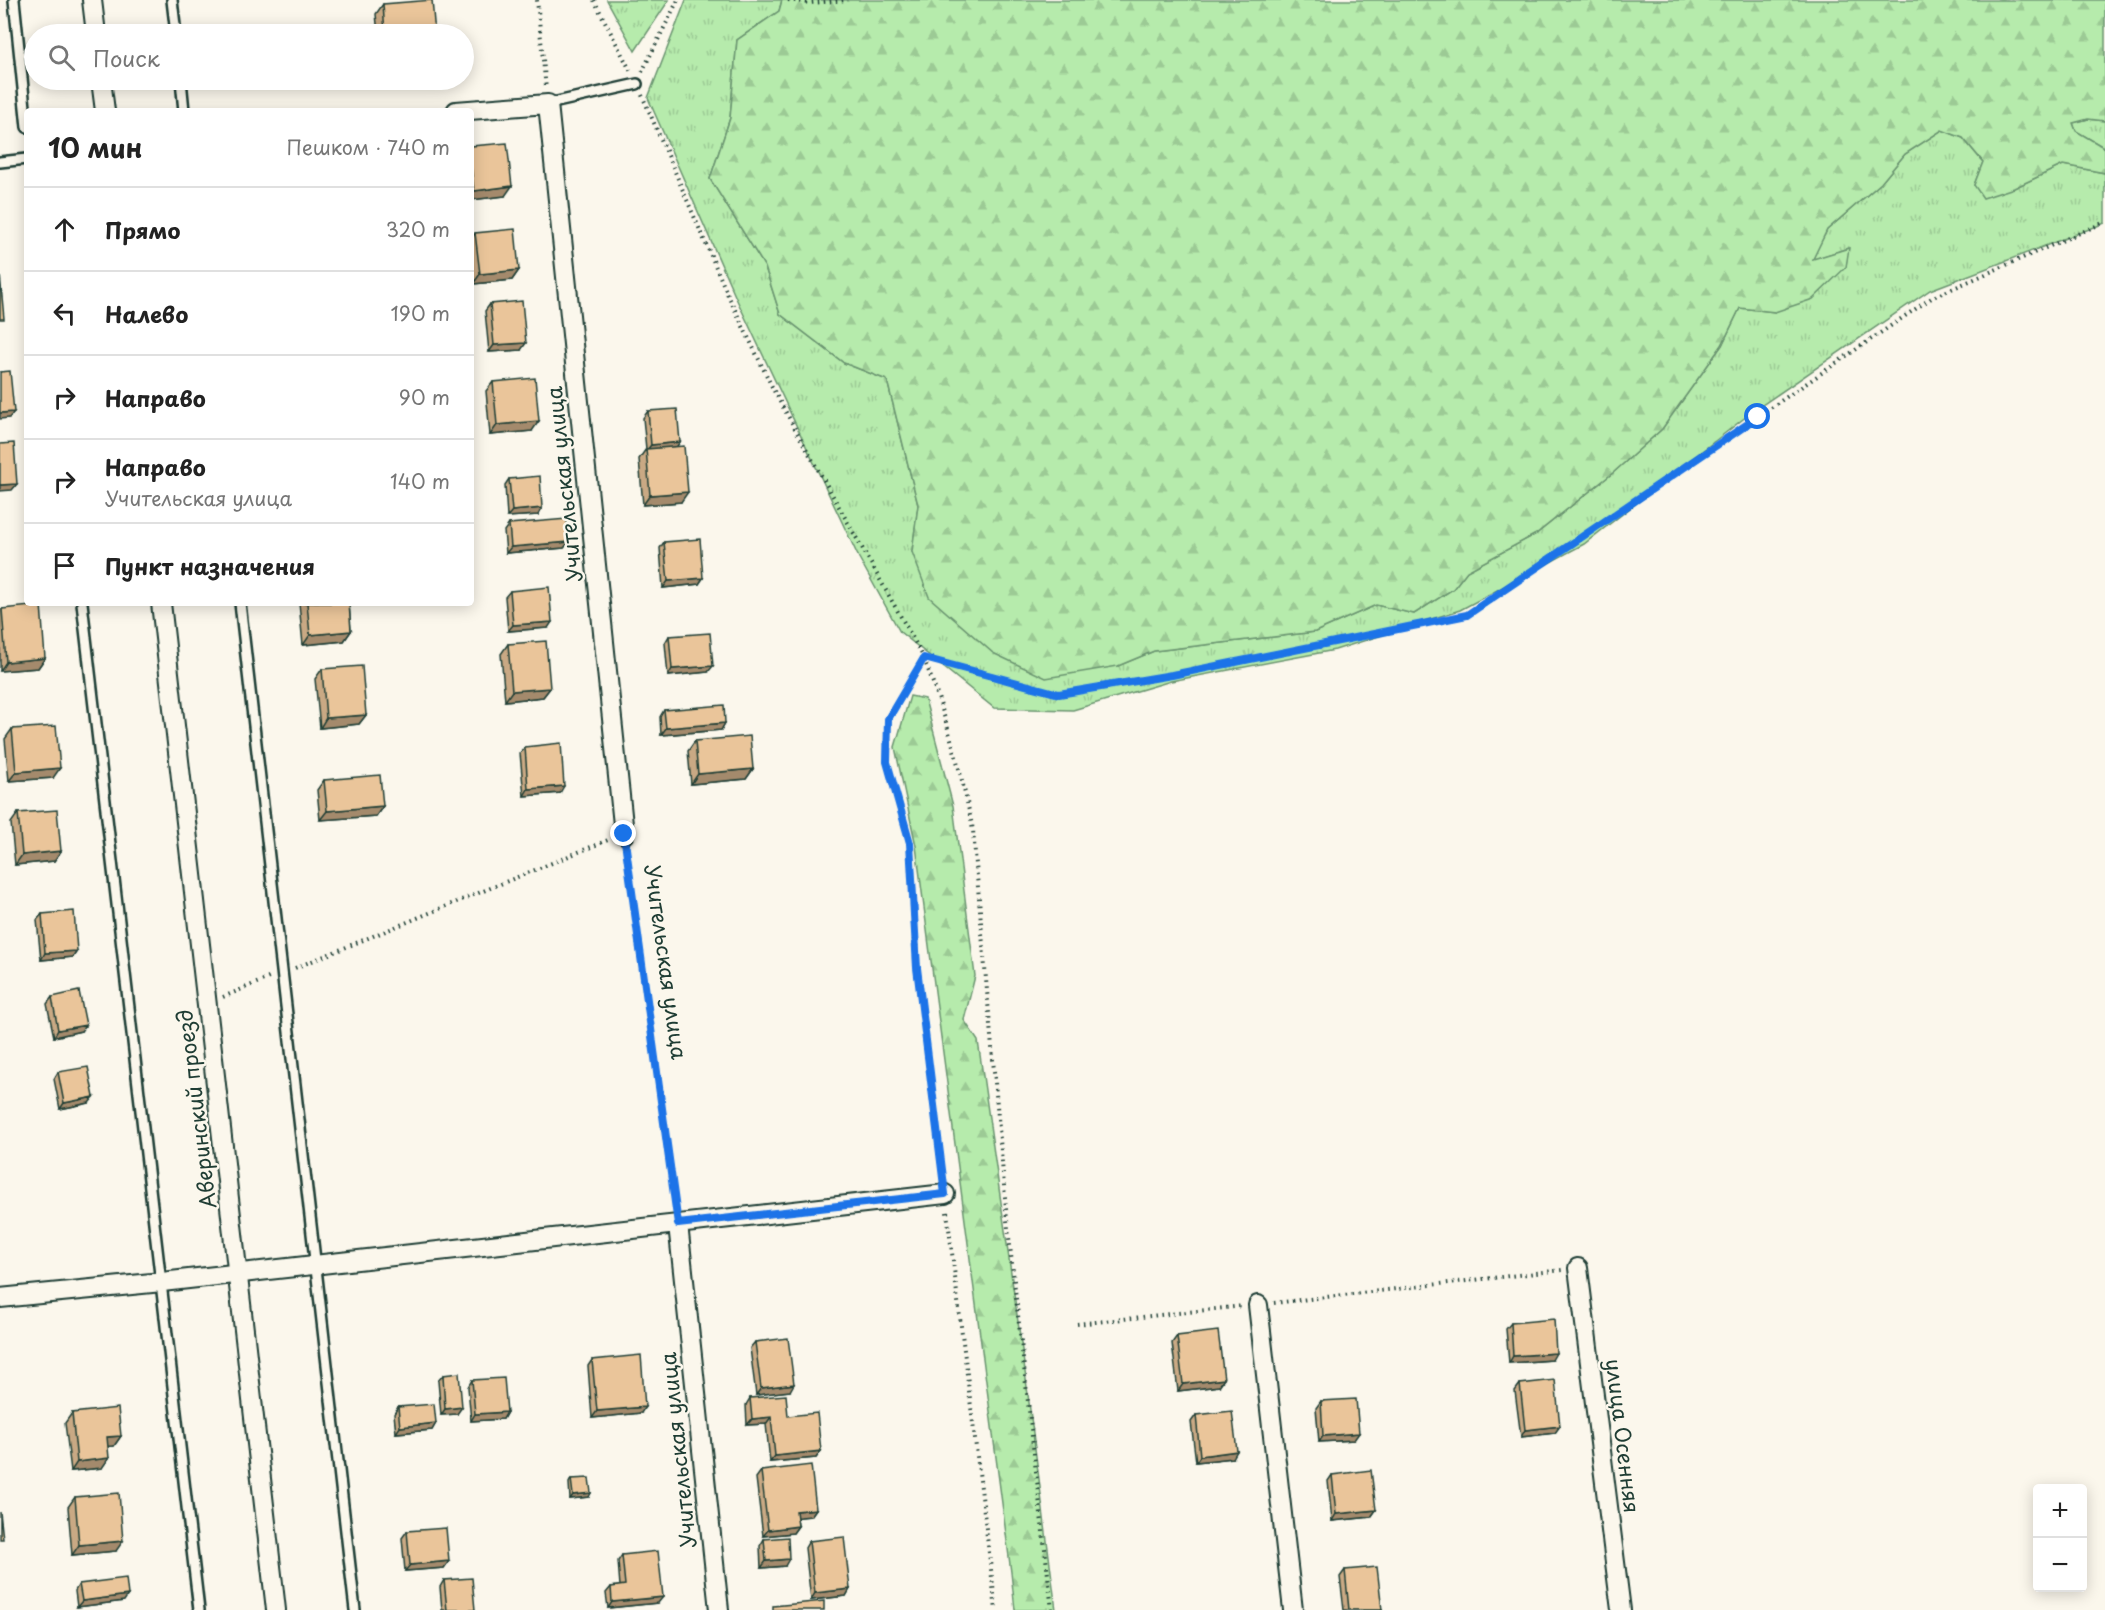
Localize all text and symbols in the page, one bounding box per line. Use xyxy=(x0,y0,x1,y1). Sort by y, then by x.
search box xyxy=(24,24,474,90)
icon: search xyxy=(45,41,78,74)
text: Поиск xyxy=(93,41,160,74)
text: 10 мин xyxy=(48,128,143,167)
text: Пешком · 740 m xyxy=(287,132,450,162)
icon: ahead xyxy=(48,213,81,246)
text: Прямо xyxy=(105,213,180,246)
text: 320 m xyxy=(386,214,450,244)
icon: left xyxy=(48,297,81,330)
text: Налево xyxy=(105,297,188,330)
text: 190 m xyxy=(391,298,450,328)
icon: right xyxy=(48,381,81,414)
text: Направо xyxy=(105,381,206,414)
text: 90 m xyxy=(399,382,450,412)
street label: Учительская улица xyxy=(537,384,589,584)
route start xyxy=(1744,403,1770,429)
text: Направо xyxy=(105,450,206,483)
icon: right xyxy=(48,465,81,498)
text: 140 m xyxy=(390,466,450,496)
text: Учительская улица xyxy=(105,483,292,513)
icon: arrive xyxy=(48,549,81,582)
text: Пункт назначения xyxy=(105,549,315,582)
route end xyxy=(610,820,636,846)
street label: Учительская улица xyxy=(637,862,697,1062)
street label: Аверинский проезд xyxy=(167,1008,223,1211)
street label: Учительская улица xyxy=(651,1350,703,1550)
street label: улица Осенняя xyxy=(1599,1357,1649,1515)
map controls xyxy=(2033,1484,2087,1592)
button: + xyxy=(2033,1484,2087,1538)
button: − xyxy=(2033,1538,2087,1592)

